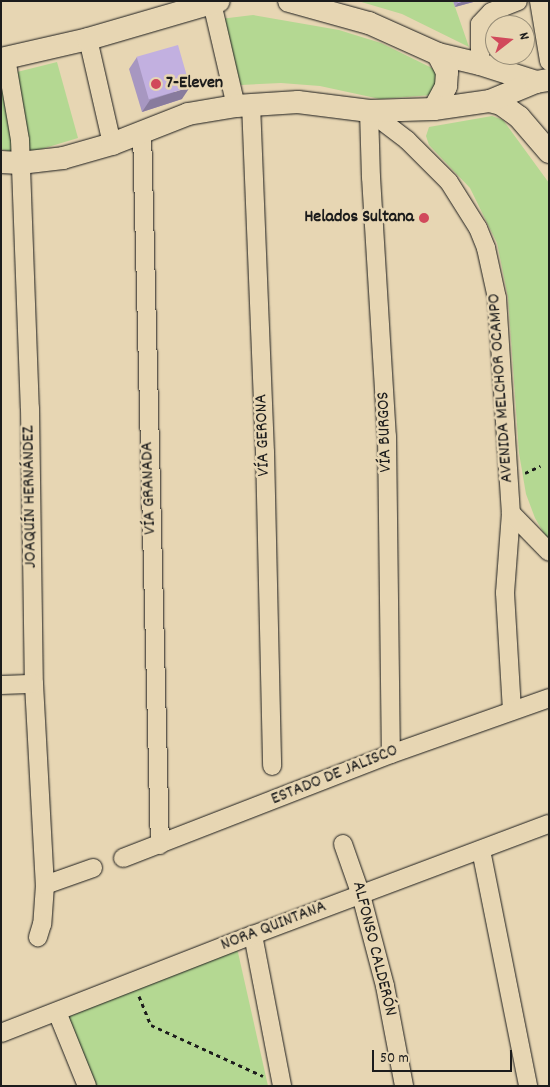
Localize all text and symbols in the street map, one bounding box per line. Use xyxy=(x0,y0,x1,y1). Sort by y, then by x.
north arrow xyxy=(485,15,535,65)
text: N xyxy=(513,30,534,42)
place label: 7-Eleven xyxy=(166,73,223,95)
marker: 7-Eleven xyxy=(150,78,162,90)
place label: Helados Sultana xyxy=(304,207,414,229)
marker: Helados Sultana xyxy=(418,212,430,224)
street label: AVENIDA MELCHOR OCAMPO xyxy=(485,293,519,483)
street label: VÍA BURGOS xyxy=(374,391,398,473)
street label: VÍA GERONA xyxy=(252,393,276,477)
street label: JOAQUÍN HERNÁNDEZ xyxy=(19,426,43,568)
street label: VÍA GRANADA xyxy=(138,441,162,535)
street label: ESTADO DE JALISCO xyxy=(268,741,402,811)
street label: ALFONSO CALDERÓN xyxy=(346,880,400,1018)
street label: NORA QUINTANA xyxy=(218,897,330,957)
scale bar xyxy=(375,1040,515,1072)
text: 50 m xyxy=(380,1048,409,1070)

